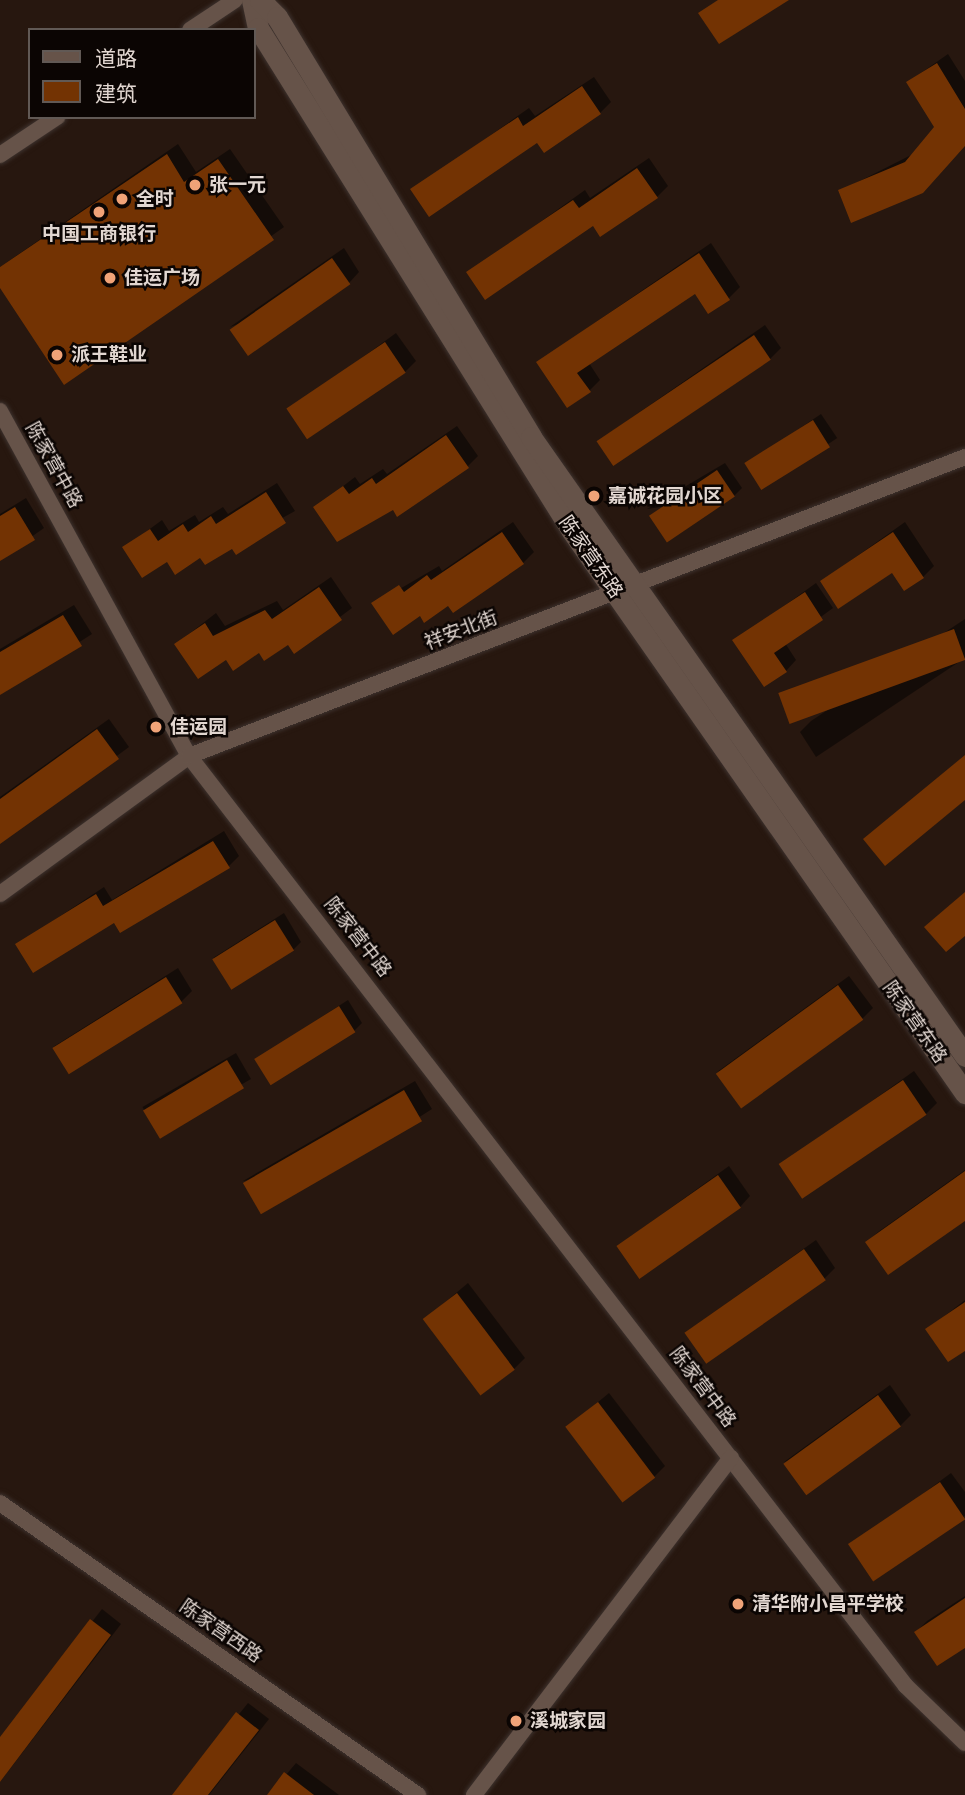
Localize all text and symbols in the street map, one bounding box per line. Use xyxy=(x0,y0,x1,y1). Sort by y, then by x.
legend xyxy=(28,28,256,119)
text: 道路 xyxy=(95,46,137,71)
text: 建筑 xyxy=(95,81,137,106)
place label: 张一元 xyxy=(209,174,266,196)
marker: 张一元 xyxy=(187,177,203,193)
place label: 全时 xyxy=(136,188,174,210)
marker: 全时 xyxy=(114,191,130,207)
marker: 中国工商银行 xyxy=(91,204,107,220)
place label: 中国工商银行 xyxy=(42,223,156,245)
place label: 佳运广场 xyxy=(124,267,200,289)
marker: 佳运广场 xyxy=(102,270,118,286)
place label: 派王鞋业 xyxy=(71,344,147,366)
marker: 派王鞋业 xyxy=(49,347,65,363)
street label: 陈家营中路 xyxy=(21,418,87,512)
place label: 嘉诚花园小区 xyxy=(608,485,722,507)
marker: 嘉诚花园小区 xyxy=(586,488,602,504)
street label: 陈家营东路 xyxy=(554,512,628,602)
street label: 祥安北街 xyxy=(421,606,501,654)
place label: 佳运园 xyxy=(170,716,227,738)
marker: 佳运园 xyxy=(148,719,164,735)
street label: 陈家营中路 xyxy=(320,893,396,981)
street label: 陈家营东路 xyxy=(878,977,952,1067)
street label: 陈家营中路 xyxy=(665,1342,741,1432)
place label: 清华附小昌平学校 xyxy=(752,1593,904,1615)
street label: 陈家营西路 xyxy=(176,1594,266,1668)
marker: 清华附小昌平学校 xyxy=(730,1596,746,1612)
place label: 溪城家园 xyxy=(530,1710,606,1732)
marker: 溪城家园 xyxy=(508,1713,524,1729)

